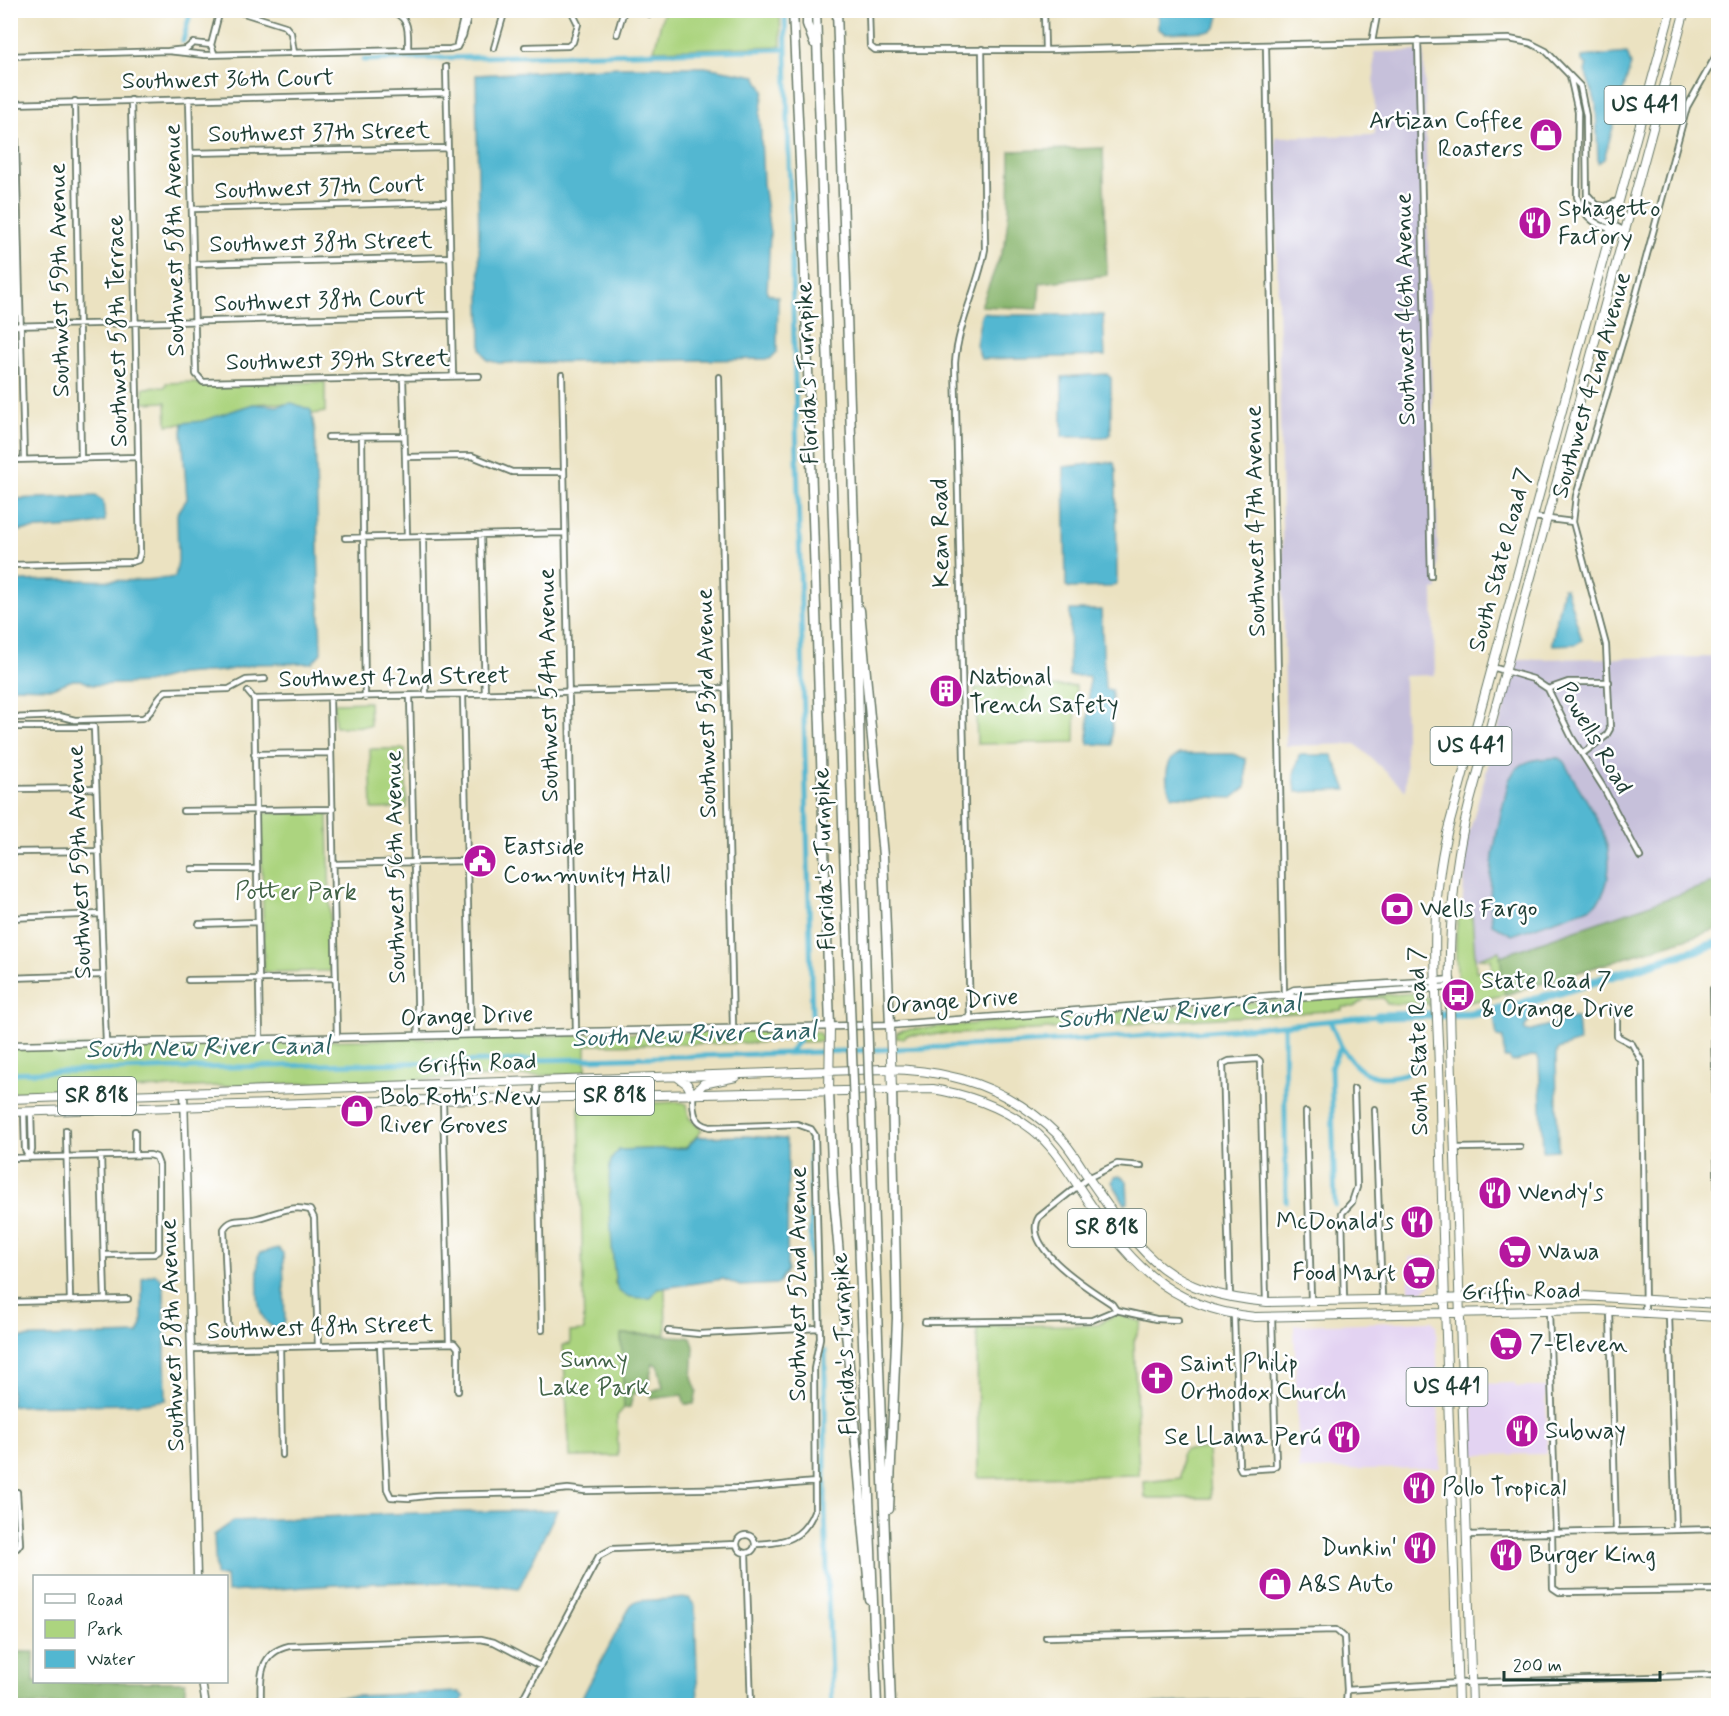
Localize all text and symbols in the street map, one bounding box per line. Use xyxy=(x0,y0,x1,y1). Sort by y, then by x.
street label: Southwest 36th Court xyxy=(122,63,334,97)
road number: US 441 xyxy=(1604,86,1686,124)
place label: Artizan Coffee Roasters xyxy=(1369,106,1523,165)
street label: Southwest 37th Street xyxy=(208,116,430,150)
shop icon: Artizan Coffee Roasters xyxy=(1528,117,1564,153)
street label: Southwest 58th Avenue xyxy=(157,123,193,357)
street label: Southwest 59th Avenue xyxy=(42,162,78,397)
street label: Southwest 37th Court xyxy=(214,169,426,207)
street label: Southwest 46th Avenue xyxy=(1388,192,1424,426)
place label: Sphagetto Factory xyxy=(1558,194,1660,253)
restaurant icon: Sphagetto Factory xyxy=(1517,205,1553,241)
street label: Southwest 58th Terrace xyxy=(100,215,136,447)
street label: Southwest 38th Street xyxy=(209,226,433,260)
street label: Southwest 42nd Avenue xyxy=(1545,268,1639,502)
street label: Florida's Turnpike xyxy=(789,281,827,465)
street label: Southwest 38th Court xyxy=(214,282,426,320)
street label: Southwest 39th Street xyxy=(226,344,450,378)
street label: Southwest 47th Avenue xyxy=(1238,405,1274,637)
street label: South State Road 7 xyxy=(1462,465,1540,655)
street label: Kean Road xyxy=(925,478,957,588)
street label: Southwest 54th Avenue xyxy=(531,567,567,802)
street label: Southwest 53rd Avenue xyxy=(689,588,725,818)
street label: Southwest 42nd Street xyxy=(278,660,510,696)
place label: National Trench Safety xyxy=(969,662,1119,721)
building icon: National Trench Safety xyxy=(928,673,964,709)
street label: Powells Road xyxy=(1549,676,1639,800)
road number: US 441 xyxy=(1430,727,1512,765)
street label: Southwest 59th Avenue xyxy=(60,744,100,980)
street label: Southwest 56th Avenue xyxy=(378,750,414,984)
street label: Florida's Turnpike xyxy=(806,767,844,951)
place label: Eastside Community Hall xyxy=(503,832,670,891)
public building icon: Eastside Community Hall xyxy=(462,843,498,879)
park label: Potter Park xyxy=(235,877,357,908)
bank icon: Wells Fargo xyxy=(1379,891,1415,927)
place label: Wells Fargo xyxy=(1420,894,1538,925)
street label: South State Road 7 xyxy=(1402,946,1436,1136)
place label: State Road 7 & Orange Drive xyxy=(1481,966,1634,1027)
bus stop icon: State Road 7 & Orange Drive xyxy=(1440,977,1476,1013)
street label: Orange Drive xyxy=(885,982,1020,1024)
water label: South New River Canal xyxy=(1056,986,1305,1037)
street label: Orange Drive xyxy=(400,999,534,1037)
water label: South New River Canal xyxy=(571,1014,819,1056)
water label: South New River Canal xyxy=(85,1029,333,1067)
street label: Griffin Road xyxy=(417,1046,537,1082)
road number: SR 818 xyxy=(58,1077,136,1115)
road number: SR 818 xyxy=(576,1077,654,1115)
place label: Bob Roth's New River Groves xyxy=(380,1082,541,1141)
shop icon: Bob Roth's New River Groves xyxy=(339,1093,375,1129)
street label: Southwest 52nd Avenue xyxy=(783,1166,814,1402)
restaurant icon: Wendy's xyxy=(1477,1175,1513,1211)
place label: Wendy's xyxy=(1518,1178,1604,1209)
restaurant icon: McDonald's xyxy=(1399,1204,1435,1240)
place label: McDonald's xyxy=(1276,1207,1394,1238)
road number: SR 818 xyxy=(1068,1209,1146,1247)
street label: Southwest 58th Avenue xyxy=(153,1218,193,1452)
supermarket icon: Wawa xyxy=(1497,1234,1533,1270)
place label: Wawa xyxy=(1538,1237,1600,1268)
street label: Florida's Turnpike xyxy=(825,1252,865,1436)
supermarket icon: Food Mart xyxy=(1401,1255,1437,1291)
place label: Food Mart xyxy=(1292,1258,1396,1289)
street label: Griffin Road xyxy=(1461,1275,1581,1309)
street label: Southwest 48th Street xyxy=(206,1309,434,1347)
supermarket icon: 7-Eleven xyxy=(1488,1326,1524,1362)
place label: 7-Eleven xyxy=(1529,1329,1628,1360)
park label: Sunny Lake Park xyxy=(538,1345,650,1404)
place label: Saint Philip Orthodox Church xyxy=(1180,1349,1347,1408)
church icon: Saint Philip Orthodox Church xyxy=(1139,1360,1175,1396)
road number: US 441 xyxy=(1406,1368,1488,1406)
restaurant icon: Subway xyxy=(1504,1413,1540,1449)
place label: Subway xyxy=(1545,1416,1626,1447)
restaurant icon: Se LLama Perú xyxy=(1326,1419,1362,1455)
place label: Se LLama Perú xyxy=(1164,1422,1321,1453)
restaurant icon: Pollo Tropical xyxy=(1401,1470,1437,1506)
place label: Pollo Tropical xyxy=(1442,1473,1566,1504)
restaurant icon: Dunkin' xyxy=(1402,1530,1438,1566)
place label: Dunkin' xyxy=(1321,1533,1397,1564)
restaurant icon: Burger King xyxy=(1488,1537,1524,1573)
place label: Burger King xyxy=(1529,1540,1656,1573)
shop icon: A&S Auto xyxy=(1257,1566,1293,1602)
place label: A&S Auto xyxy=(1298,1569,1393,1600)
legend xyxy=(33,1575,228,1683)
text: Road xyxy=(87,1588,123,1612)
text: Park xyxy=(87,1618,123,1642)
scale bar xyxy=(1504,1644,1660,1682)
text: Water xyxy=(87,1648,136,1672)
text: 200 m xyxy=(1513,1654,1562,1678)

